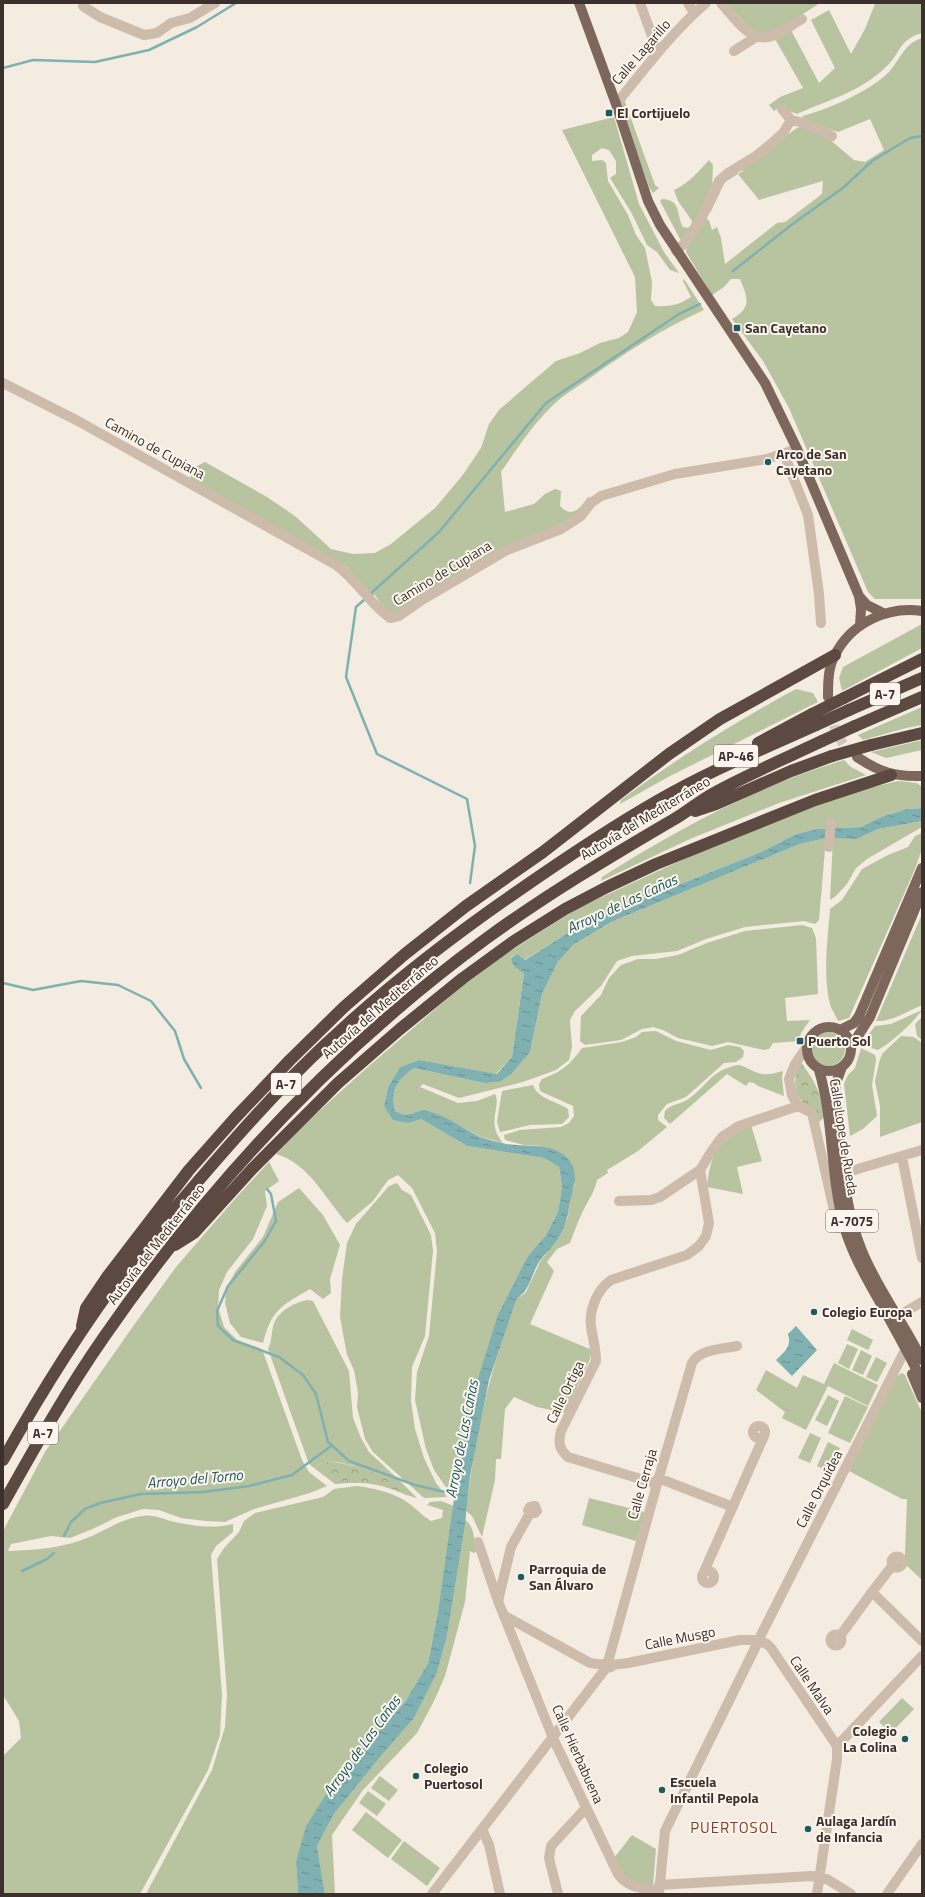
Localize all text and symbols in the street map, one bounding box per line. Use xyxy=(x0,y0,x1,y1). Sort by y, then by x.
street label: Calle Lagarillo xyxy=(606,14,675,89)
place label: El Cortijuelo xyxy=(617,102,690,123)
marker: El Cortijuelo xyxy=(604,108,614,118)
place label: San Cayetano xyxy=(745,317,827,338)
marker: San Cayetano xyxy=(732,323,742,333)
street label: Camino de Cupiana xyxy=(101,411,209,484)
place label: Arco de San Cayetano xyxy=(776,443,847,480)
marker: Arco de San Cayetano xyxy=(763,457,773,467)
street label: Camino de Cupiana xyxy=(388,535,495,610)
road number: A-7 xyxy=(870,683,900,705)
road number: AP-46 xyxy=(714,745,758,767)
street label: Autovía del Mediterráneo xyxy=(576,770,714,865)
water label: Arroyo de Las Cañas xyxy=(563,867,682,939)
street label: Autovía del Mediterráneo xyxy=(317,950,443,1063)
place label: Puerto Sol xyxy=(808,1030,871,1051)
marker: Puerto Sol xyxy=(795,1036,805,1046)
road number: A-7 xyxy=(271,1073,301,1095)
street label: Calle Lope de Rueda xyxy=(825,1077,864,1197)
street label: Autovía del Mediterráneo xyxy=(102,1179,210,1309)
road number: A-7075 xyxy=(826,1210,878,1232)
place label: Colegio Europa xyxy=(822,1301,912,1322)
marker: Colegio Europa xyxy=(809,1307,819,1317)
street label: Calle Ortiga xyxy=(540,1357,589,1427)
water label: Arroyo de Las Cañas xyxy=(439,1376,485,1500)
road number: A-7 xyxy=(28,1422,58,1444)
street label: Calle Cerraja xyxy=(621,1446,662,1522)
street label: Calle Orquídea xyxy=(790,1446,847,1531)
water label: Arroyo del Torno xyxy=(146,1463,244,1494)
place label: Parroquia de San Álvaro xyxy=(529,1558,606,1595)
marker: Parroquia de San Álvaro xyxy=(516,1572,526,1582)
street label: Calle Musgo xyxy=(643,1620,717,1655)
street label: Calle Malva xyxy=(785,1651,840,1718)
water label: Arroyo de Las Cañas xyxy=(317,1689,407,1801)
street label: Calle Hierbabuena xyxy=(547,1701,610,1807)
place label: Colegio La Colina xyxy=(843,1720,897,1757)
marker: Colegio La Colina xyxy=(900,1734,910,1744)
place label: Colegio Puertosol xyxy=(424,1757,483,1794)
marker: Colegio Puertosol xyxy=(411,1771,421,1781)
place label: Escuela Infantil Pepola xyxy=(670,1771,759,1808)
marker: Escuela Infantil Pepola xyxy=(657,1785,667,1795)
place label: Aulaga Jardín de Infancia xyxy=(816,1810,896,1847)
district label: PUERTOSOL xyxy=(690,1816,778,1839)
marker: Aulaga Jardín de Infancia xyxy=(803,1824,813,1834)

